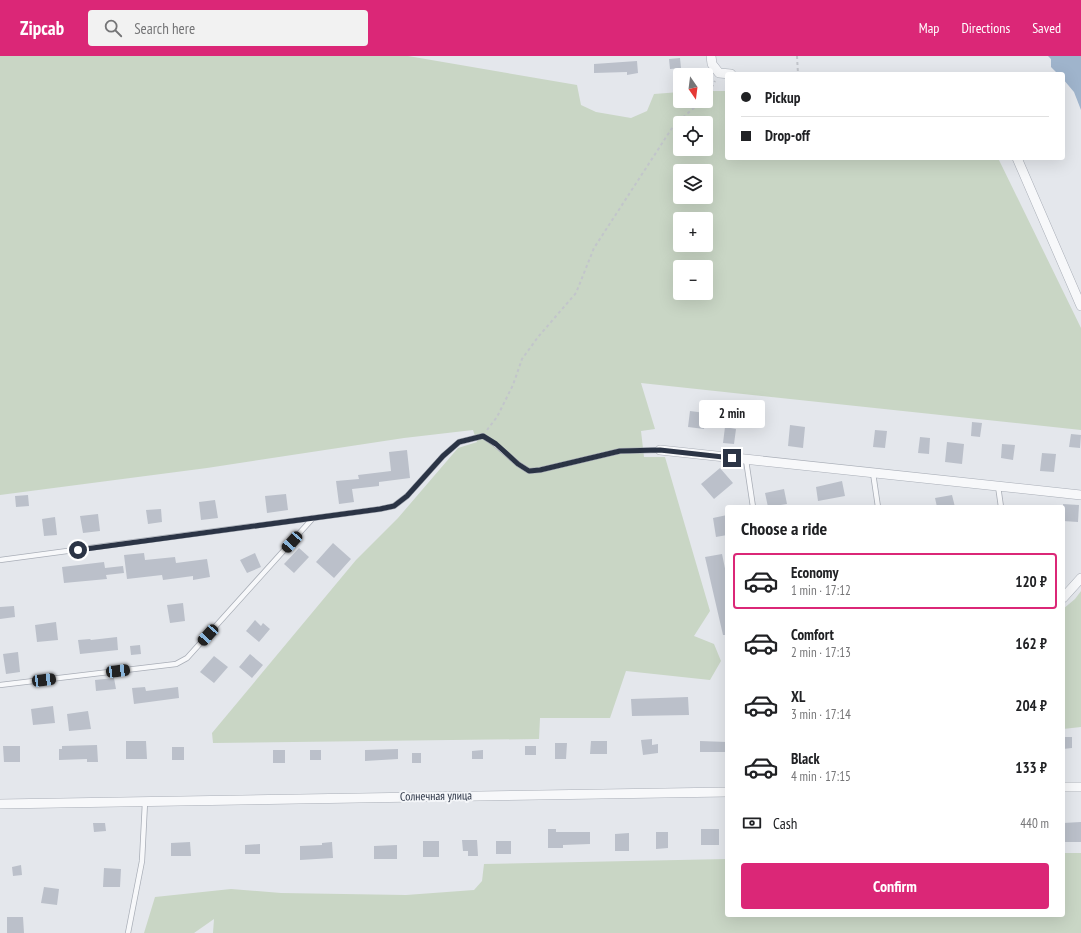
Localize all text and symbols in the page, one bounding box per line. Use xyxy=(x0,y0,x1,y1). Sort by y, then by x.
search box xyxy=(88,10,368,46)
text: Zipcab xyxy=(20,16,64,40)
icon: search xyxy=(102,17,124,39)
text: Search here xyxy=(134,19,195,38)
text: Map xyxy=(919,19,939,37)
text: Directions xyxy=(961,19,1010,37)
text: Saved xyxy=(1032,19,1061,37)
north arrow xyxy=(673,68,713,108)
map controls xyxy=(673,68,713,300)
text: Pickup xyxy=(765,88,800,107)
button: locate xyxy=(673,116,713,156)
text: Drop-off xyxy=(765,126,810,145)
button: layers xyxy=(673,164,713,204)
button: + xyxy=(673,212,713,252)
button: − xyxy=(673,260,713,300)
callout: 2 min xyxy=(699,400,765,428)
text: 2 min xyxy=(719,405,745,422)
route end xyxy=(723,449,741,467)
text: Choose a ride xyxy=(741,517,827,540)
car xyxy=(280,529,304,555)
route start xyxy=(69,541,87,559)
icon: car xyxy=(743,563,779,599)
text: Economy xyxy=(791,563,839,582)
text: 120 ₽ xyxy=(1015,572,1047,591)
text: 1 min · 17:12 xyxy=(791,582,851,599)
car xyxy=(196,622,220,648)
icon: car xyxy=(743,625,779,661)
text: Comfort xyxy=(791,625,834,644)
text: 162 ₽ xyxy=(1015,634,1047,653)
text: 2 min · 17:13 xyxy=(791,644,851,661)
car xyxy=(105,664,131,678)
car xyxy=(31,673,57,687)
icon: car xyxy=(743,687,779,723)
text: XL xyxy=(791,687,805,706)
text: 204 ₽ xyxy=(1015,696,1047,715)
text: 3 min · 17:14 xyxy=(791,706,851,723)
icon: car xyxy=(743,749,779,785)
text: Black xyxy=(791,749,820,768)
text: 133 ₽ xyxy=(1015,758,1047,777)
text: 4 min · 17:15 xyxy=(791,768,851,785)
street label: Солнечная улица xyxy=(400,787,472,804)
icon: cash xyxy=(741,812,763,834)
text: Cash xyxy=(773,814,797,833)
text: 440 m xyxy=(1020,815,1049,832)
button: Confirm xyxy=(741,863,1049,909)

